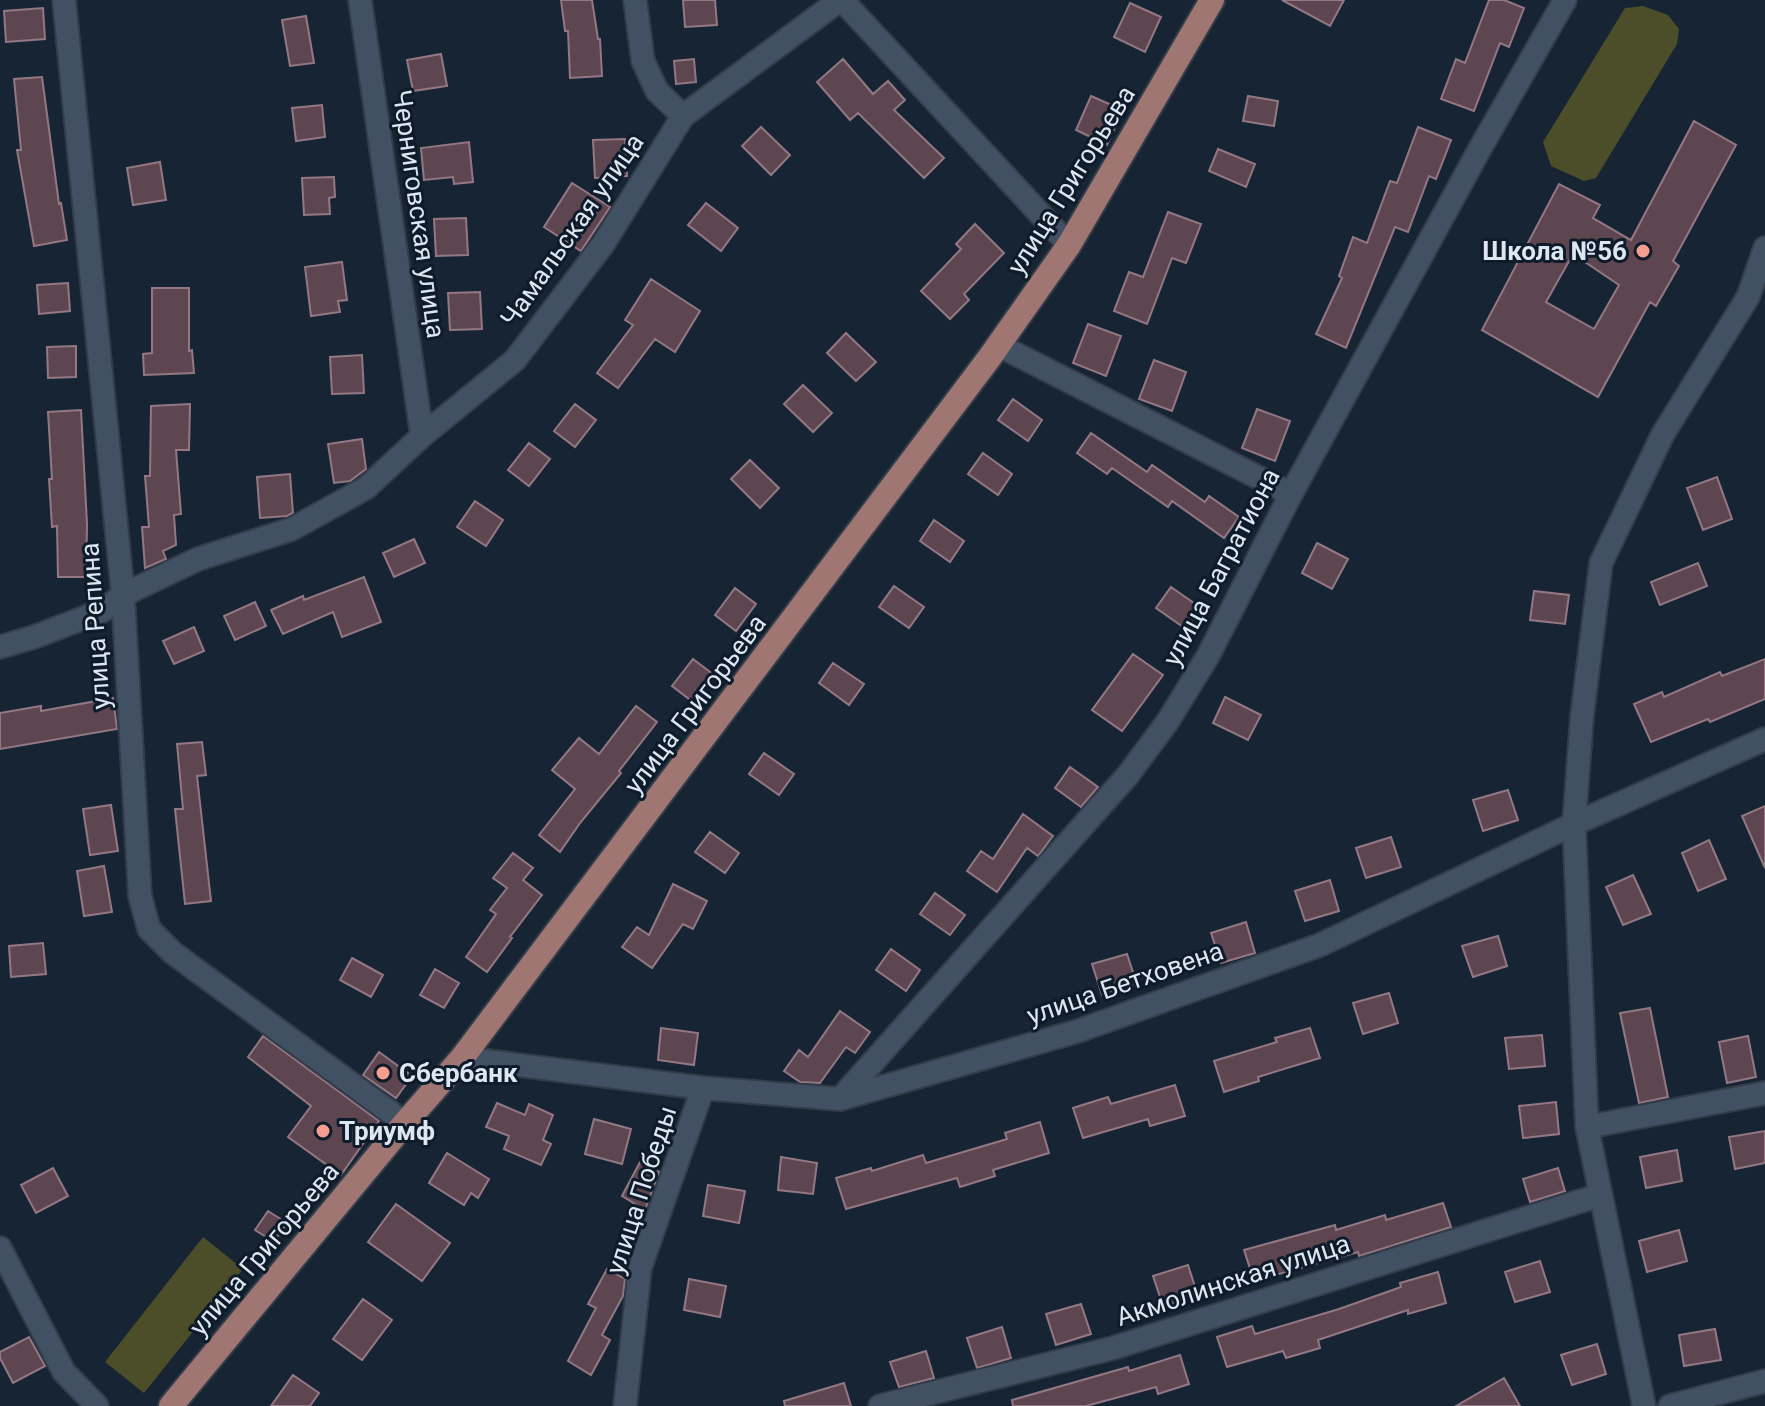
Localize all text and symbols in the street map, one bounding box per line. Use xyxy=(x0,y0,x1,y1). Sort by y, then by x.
street label: улица Григорьева xyxy=(1001,80,1141,280)
street label: Черниговская улица xyxy=(387,88,451,340)
street label: Чамальская улица xyxy=(494,128,650,332)
place label: Школа №56 xyxy=(1482,236,1627,266)
marker: Школа №56 xyxy=(1634,242,1652,260)
street label: улица Багратиона xyxy=(1156,463,1286,671)
street label: улица Репина xyxy=(74,542,116,710)
street label: улица Григорьева xyxy=(618,609,772,799)
street label: улица Бетховена xyxy=(1023,935,1227,1031)
place label: Сбербанк xyxy=(399,1058,518,1088)
marker: Сбербанк xyxy=(374,1064,392,1082)
street label: улица Победы xyxy=(600,1102,682,1278)
place label: Триумф xyxy=(339,1116,435,1146)
marker: Триумф xyxy=(314,1122,332,1140)
street label: улица Григорьева xyxy=(183,1157,345,1341)
street label: Акмолинская улица xyxy=(1112,1228,1354,1332)

